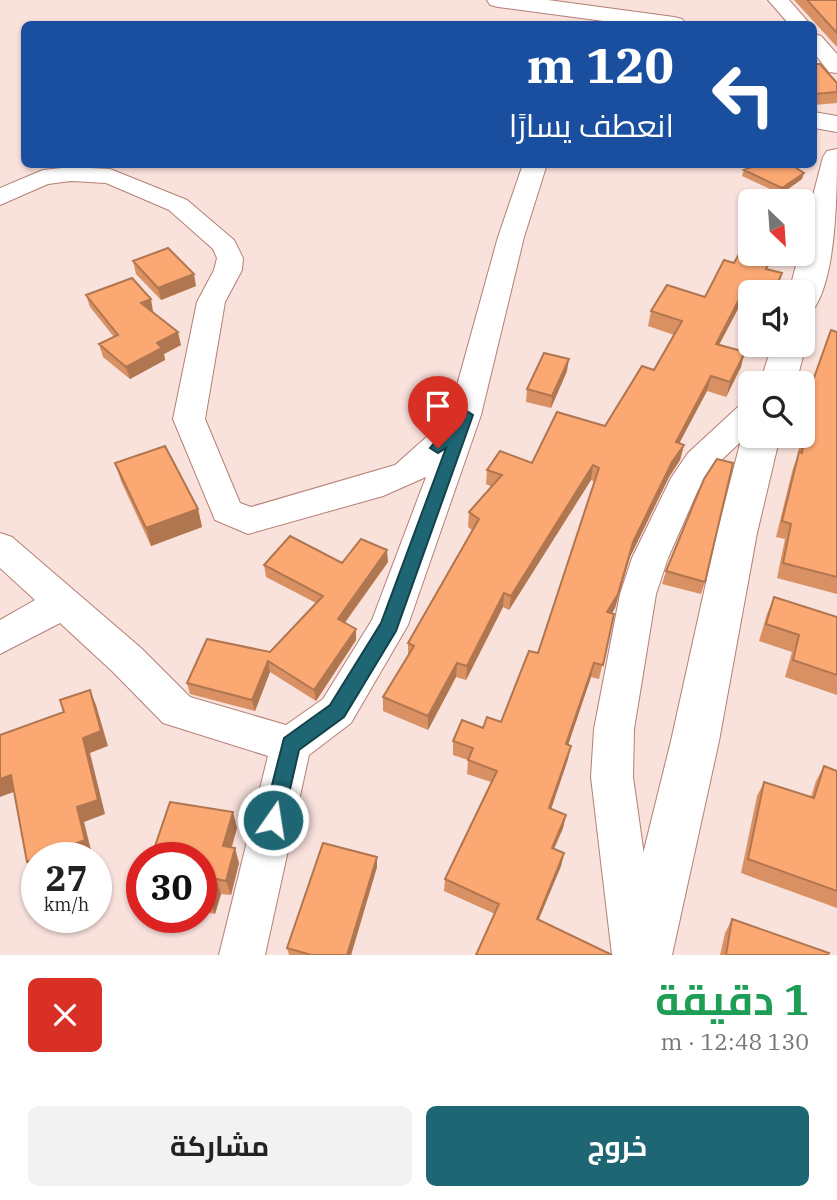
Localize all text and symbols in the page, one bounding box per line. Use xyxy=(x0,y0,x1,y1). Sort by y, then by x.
text: 120 m xyxy=(527,33,674,96)
icon: left xyxy=(698,49,789,140)
text: انعطف يسارًا xyxy=(509,104,674,146)
north arrow xyxy=(738,189,816,266)
map controls xyxy=(738,189,815,448)
button: sound xyxy=(738,280,815,357)
button: search xyxy=(738,371,815,448)
pin xyxy=(408,376,468,448)
icon: arrive xyxy=(419,387,457,425)
position arrow xyxy=(236,783,310,857)
speed limit sign: 30 xyxy=(126,842,217,933)
text: 27 xyxy=(45,855,88,901)
text: km/h xyxy=(44,893,89,916)
text: 1 دقيقة xyxy=(655,972,809,1027)
button: close xyxy=(28,978,102,1052)
text: 130 m · 12:48 xyxy=(660,1026,809,1056)
button: مشاركة xyxy=(28,1106,412,1186)
button: خروج xyxy=(426,1106,809,1186)

